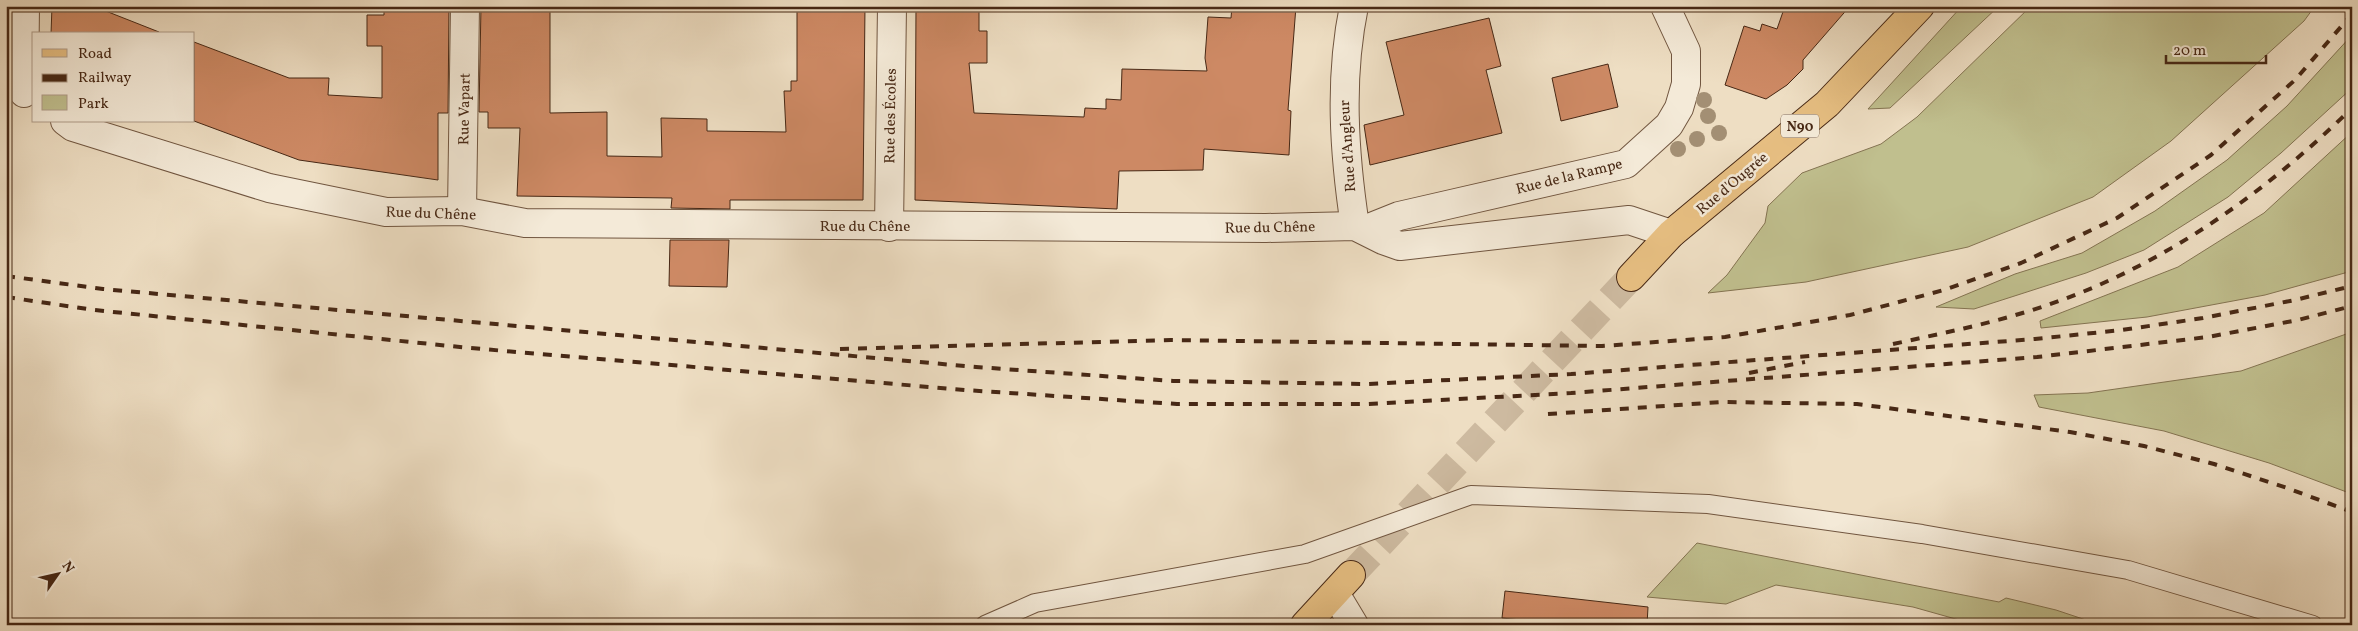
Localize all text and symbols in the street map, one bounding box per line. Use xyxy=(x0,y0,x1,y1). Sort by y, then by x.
legend xyxy=(32,32,195,122)
scale bar xyxy=(2166,32,2266,64)
text: 20 m xyxy=(2173,41,2206,62)
text: Road xyxy=(78,44,112,65)
text: Railway xyxy=(78,68,131,89)
street label: Rue des Écoles xyxy=(880,68,903,164)
street label: Rue Vapart xyxy=(454,73,477,145)
text: Park xyxy=(78,94,109,115)
street label: Rue d'Angleur xyxy=(1335,99,1362,193)
road number: N90 xyxy=(1781,114,1819,138)
street label: Rue d'Ougrée xyxy=(1693,148,1773,220)
street label: Rue de la Rampe xyxy=(1514,154,1625,201)
street label: Rue du Chêne xyxy=(385,202,477,227)
street label: Rue du Chêne xyxy=(820,217,910,238)
street label: Rue du Chêne xyxy=(1225,217,1316,240)
north arrow xyxy=(32,548,82,598)
text: N xyxy=(57,558,78,577)

